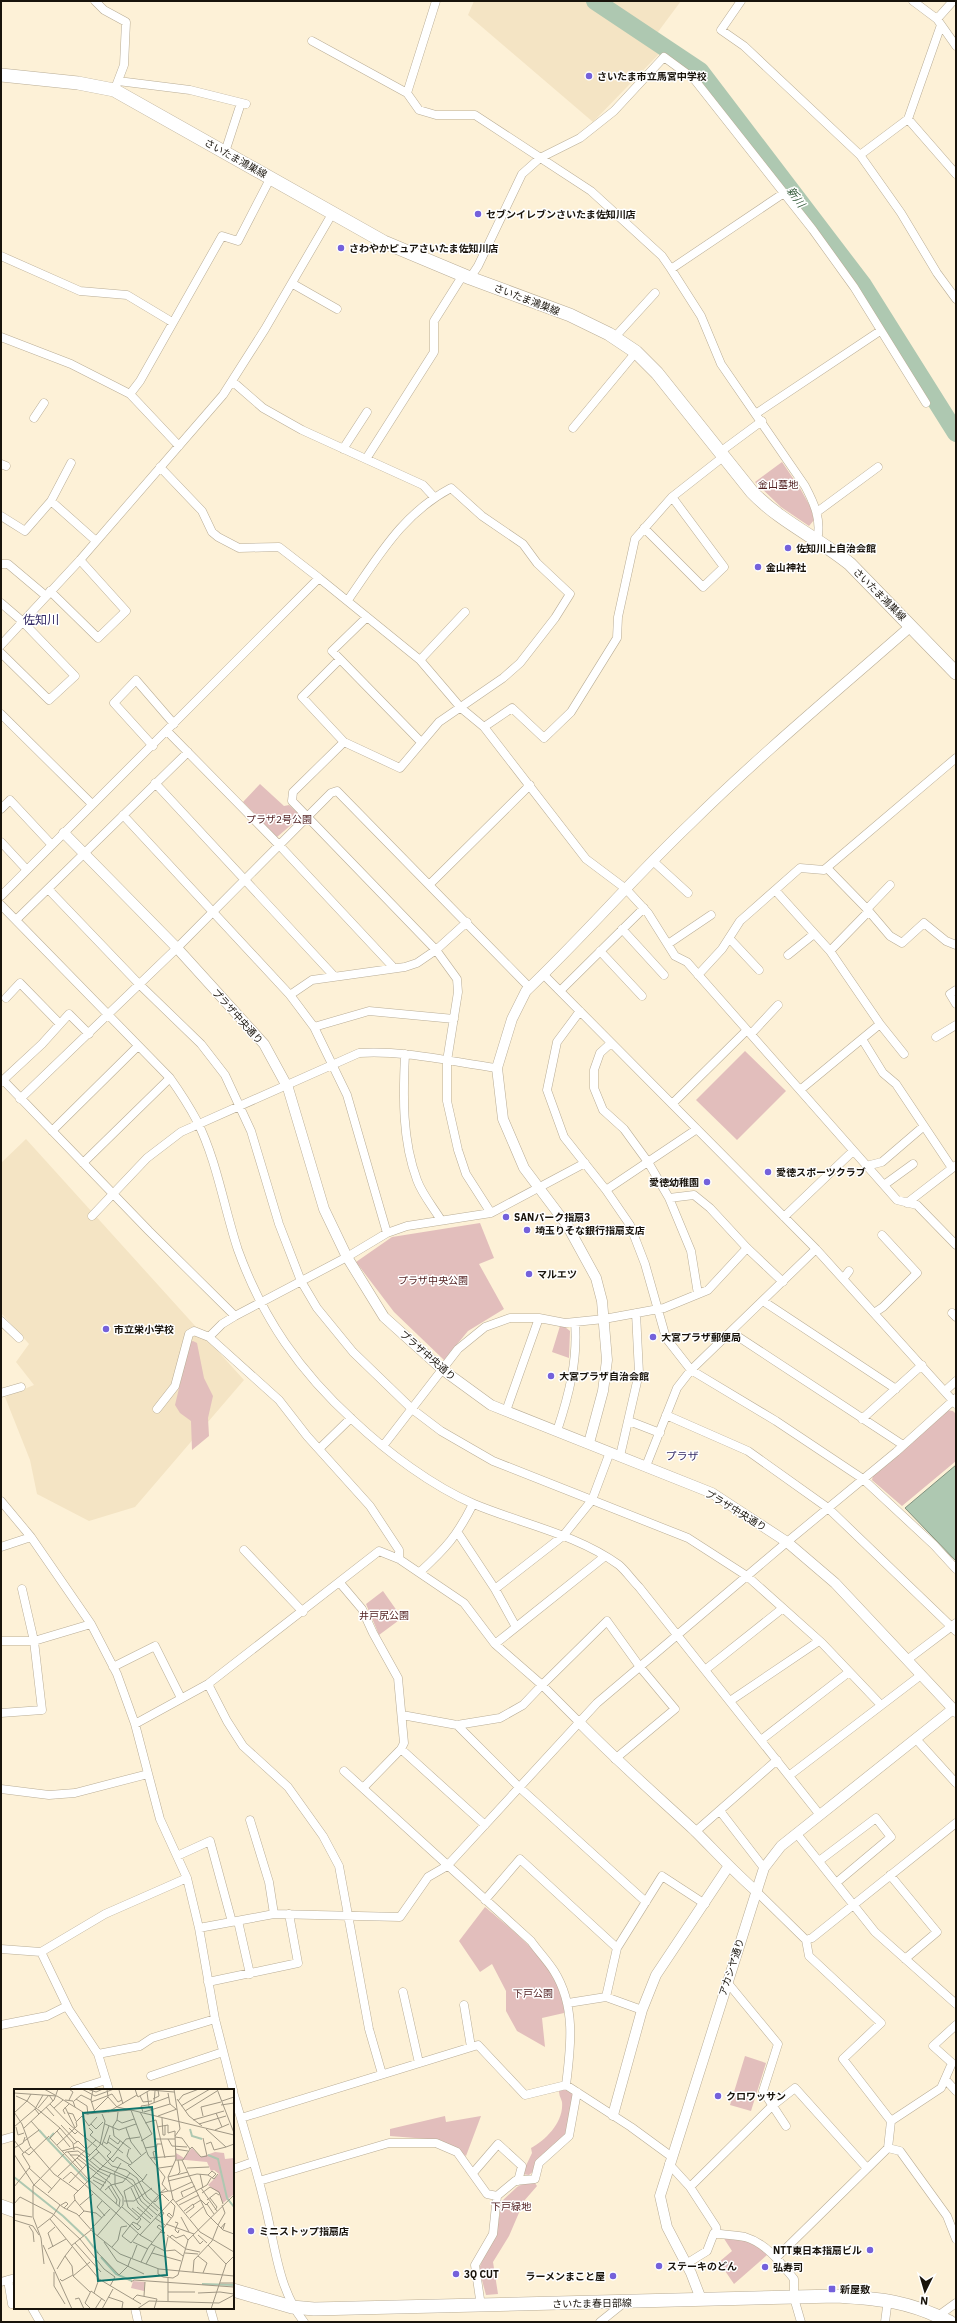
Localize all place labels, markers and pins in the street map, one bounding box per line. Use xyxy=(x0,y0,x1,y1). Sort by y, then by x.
place label: さいたま市立馬宮中学校 xyxy=(597,70,707,83)
marker: さいたま市立馬宮中学校 xyxy=(584,71,594,81)
place label: セブンイレブンさいたま佐知川店 xyxy=(486,208,636,221)
marker: セブンイレブンさいたま佐知川店 xyxy=(473,209,483,219)
place label: さわやかピュアさいたま佐知川店 xyxy=(349,242,499,255)
marker: さわやかピュアさいたま佐知川店 xyxy=(336,243,346,253)
place label: 佐知川上自治会館 xyxy=(796,542,876,555)
marker: 佐知川上自治会館 xyxy=(783,543,793,553)
place label: 金山神社 xyxy=(766,561,807,574)
marker: 金山神社 xyxy=(753,562,763,572)
place label: 愛徳スポーツクラブ xyxy=(776,1166,866,1179)
marker: 愛徳スポーツクラブ xyxy=(763,1167,773,1177)
place label: 愛徳幼稚園 xyxy=(649,1176,699,1189)
marker: 愛徳幼稚園 xyxy=(702,1177,712,1187)
place label: SANパーク指扇3 xyxy=(514,1211,590,1224)
marker: SANパーク指扇3 xyxy=(501,1212,511,1222)
place label: 埼玉りそな銀行指扇支店 xyxy=(535,1224,645,1237)
marker: 埼玉りそな銀行指扇支店 xyxy=(522,1225,532,1235)
place label: マルエツ xyxy=(537,1268,577,1281)
marker: マルエツ xyxy=(524,1269,534,1279)
place label: 市立栄小学校 xyxy=(114,1323,174,1336)
marker: 市立栄小学校 xyxy=(101,1324,111,1334)
place label: 大宮プラザ郵便局 xyxy=(661,1331,741,1344)
marker: 大宮プラザ郵便局 xyxy=(648,1332,658,1342)
place label: 大宮プラザ自治会館 xyxy=(559,1370,649,1383)
marker: 大宮プラザ自治会館 xyxy=(546,1371,556,1381)
place label: クロワッサン xyxy=(726,2090,786,2103)
marker: クロワッサン xyxy=(713,2091,723,2101)
place label: ミニストップ指扇店 xyxy=(259,2225,349,2238)
marker: ミニストップ指扇店 xyxy=(246,2226,256,2236)
place label: NTT東日本指扇ビル xyxy=(773,2244,862,2257)
marker: NTT東日本指扇ビル xyxy=(865,2245,875,2255)
place label: ステーキのどん xyxy=(667,2260,737,2273)
marker: ステーキのどん xyxy=(654,2261,664,2271)
place label: 弘寿司 xyxy=(773,2261,803,2274)
marker: 弘寿司 xyxy=(760,2262,770,2272)
place label: 3Q CUT xyxy=(464,2268,499,2281)
marker: 3Q CUT xyxy=(451,2269,461,2279)
place label: ラーメンまこと屋 xyxy=(525,2270,605,2283)
marker: ラーメンまこと屋 xyxy=(608,2271,618,2281)
place label: 新屋敷 xyxy=(840,2283,871,2296)
marker: 新屋敷 xyxy=(827,2284,837,2294)

